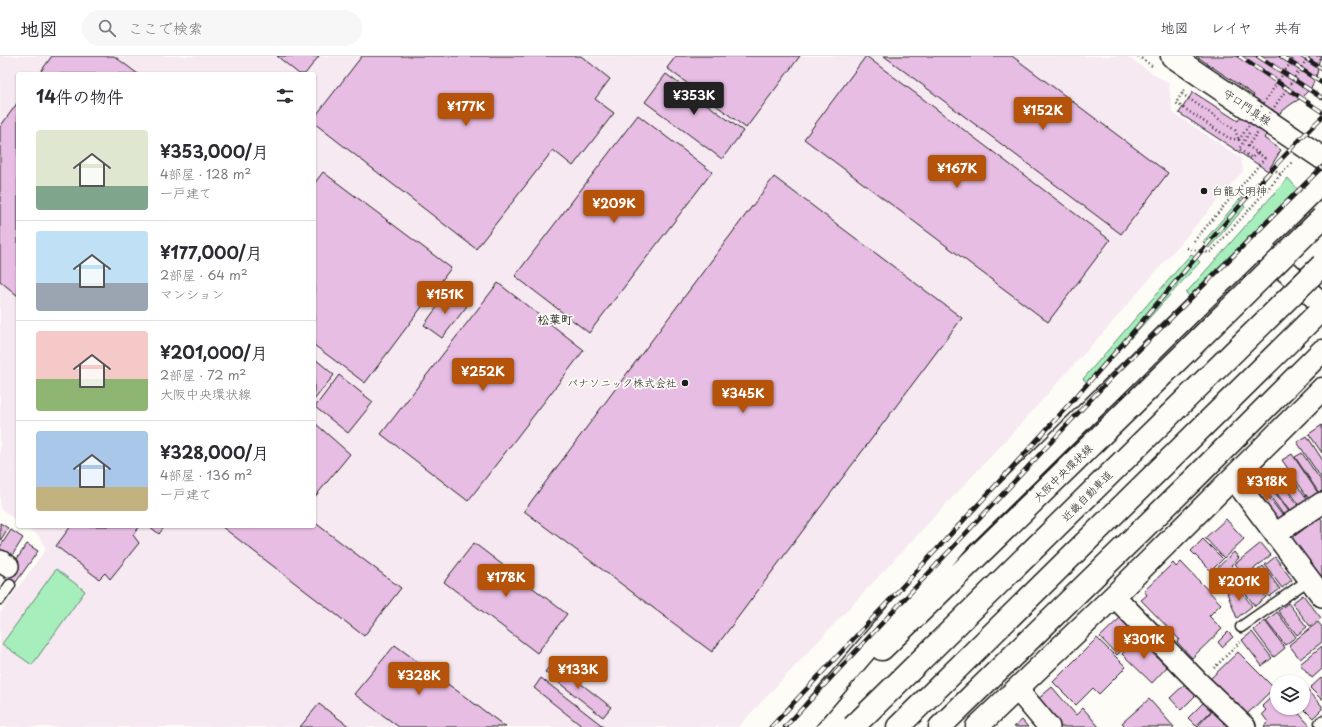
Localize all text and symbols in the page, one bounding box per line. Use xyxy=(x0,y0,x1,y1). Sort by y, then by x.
search box xyxy=(82,10,362,46)
text: 地図 xyxy=(20,14,58,42)
text: ここで検索 xyxy=(128,16,203,39)
icon: search xyxy=(96,17,118,39)
text: 地図 xyxy=(1161,17,1189,38)
text: レイヤ xyxy=(1211,17,1252,38)
text: 共有 xyxy=(1274,17,1302,38)
pin: ¥353K xyxy=(666,82,722,116)
text: 14件の物件 xyxy=(36,83,124,109)
street label: 守口門真線 xyxy=(1220,84,1275,129)
icon: filters xyxy=(274,85,296,107)
text: ¥353K xyxy=(673,85,715,104)
pin: ¥177K xyxy=(438,93,494,127)
text: ¥177K xyxy=(447,96,485,115)
pin: ¥152K xyxy=(1015,97,1071,131)
text: ¥152K xyxy=(1023,100,1063,119)
text: ¥353,000/月 xyxy=(160,138,269,164)
icon: home xyxy=(68,146,116,194)
pin: ¥167K xyxy=(929,155,985,189)
text: ¥167K xyxy=(937,158,977,177)
text: 4部屋 · 128 m² xyxy=(160,164,251,183)
place label: 白龍大明神 xyxy=(1212,182,1267,199)
text: 一戸建て xyxy=(160,183,212,202)
marker: 白龍大明神 xyxy=(1199,186,1209,196)
pin: ¥209K xyxy=(586,190,642,224)
text: ¥209K xyxy=(592,193,636,212)
text: ¥177,000/月 xyxy=(160,239,263,265)
icon: home xyxy=(68,247,116,295)
text: 2部屋 · 64 m² xyxy=(160,265,248,284)
pin: ¥151K xyxy=(417,281,473,315)
text: マンション xyxy=(160,284,224,303)
text: ¥151K xyxy=(426,284,464,303)
district label: 松葉町 xyxy=(537,310,573,328)
text: ¥201,000/月 xyxy=(160,339,268,365)
icon: home xyxy=(68,347,116,395)
pin: ¥252K xyxy=(455,358,511,392)
text: ¥252K xyxy=(461,361,505,380)
text: 2部屋 · 72 m² xyxy=(160,365,246,384)
place label: パナソニック株式会社 xyxy=(567,374,677,391)
marker: パナソニック株式会社 xyxy=(680,378,690,388)
pin: ¥345K xyxy=(715,380,771,414)
text: ¥345K xyxy=(722,383,764,402)
text: 大阪中央環状線 xyxy=(160,384,251,403)
text: ¥328,000/月 xyxy=(160,439,269,465)
street label: 大阪中央環状線 xyxy=(1029,440,1096,505)
icon: home xyxy=(68,447,116,495)
text: 4部屋 · 136 m² xyxy=(160,465,253,484)
street label: 近畿自動車道 xyxy=(1057,466,1116,525)
pin: ¥318K xyxy=(1239,468,1295,502)
text: ¥318K xyxy=(1246,471,1288,490)
text: 一戸建て xyxy=(160,484,212,503)
pin: ¥178K xyxy=(478,564,534,598)
text: ¥178K xyxy=(486,567,526,586)
pin: ¥201K xyxy=(1211,568,1267,602)
text: ¥201K xyxy=(1218,571,1260,590)
pin: ¥301K xyxy=(1116,626,1172,660)
text: ¥301K xyxy=(1123,629,1165,648)
pin: ¥133K xyxy=(550,656,606,690)
text: ¥133K xyxy=(558,659,598,678)
pin: ¥328K xyxy=(391,662,447,696)
text: ¥328K xyxy=(397,665,441,684)
map controls xyxy=(1270,675,1310,715)
button: layers xyxy=(1270,675,1310,715)

